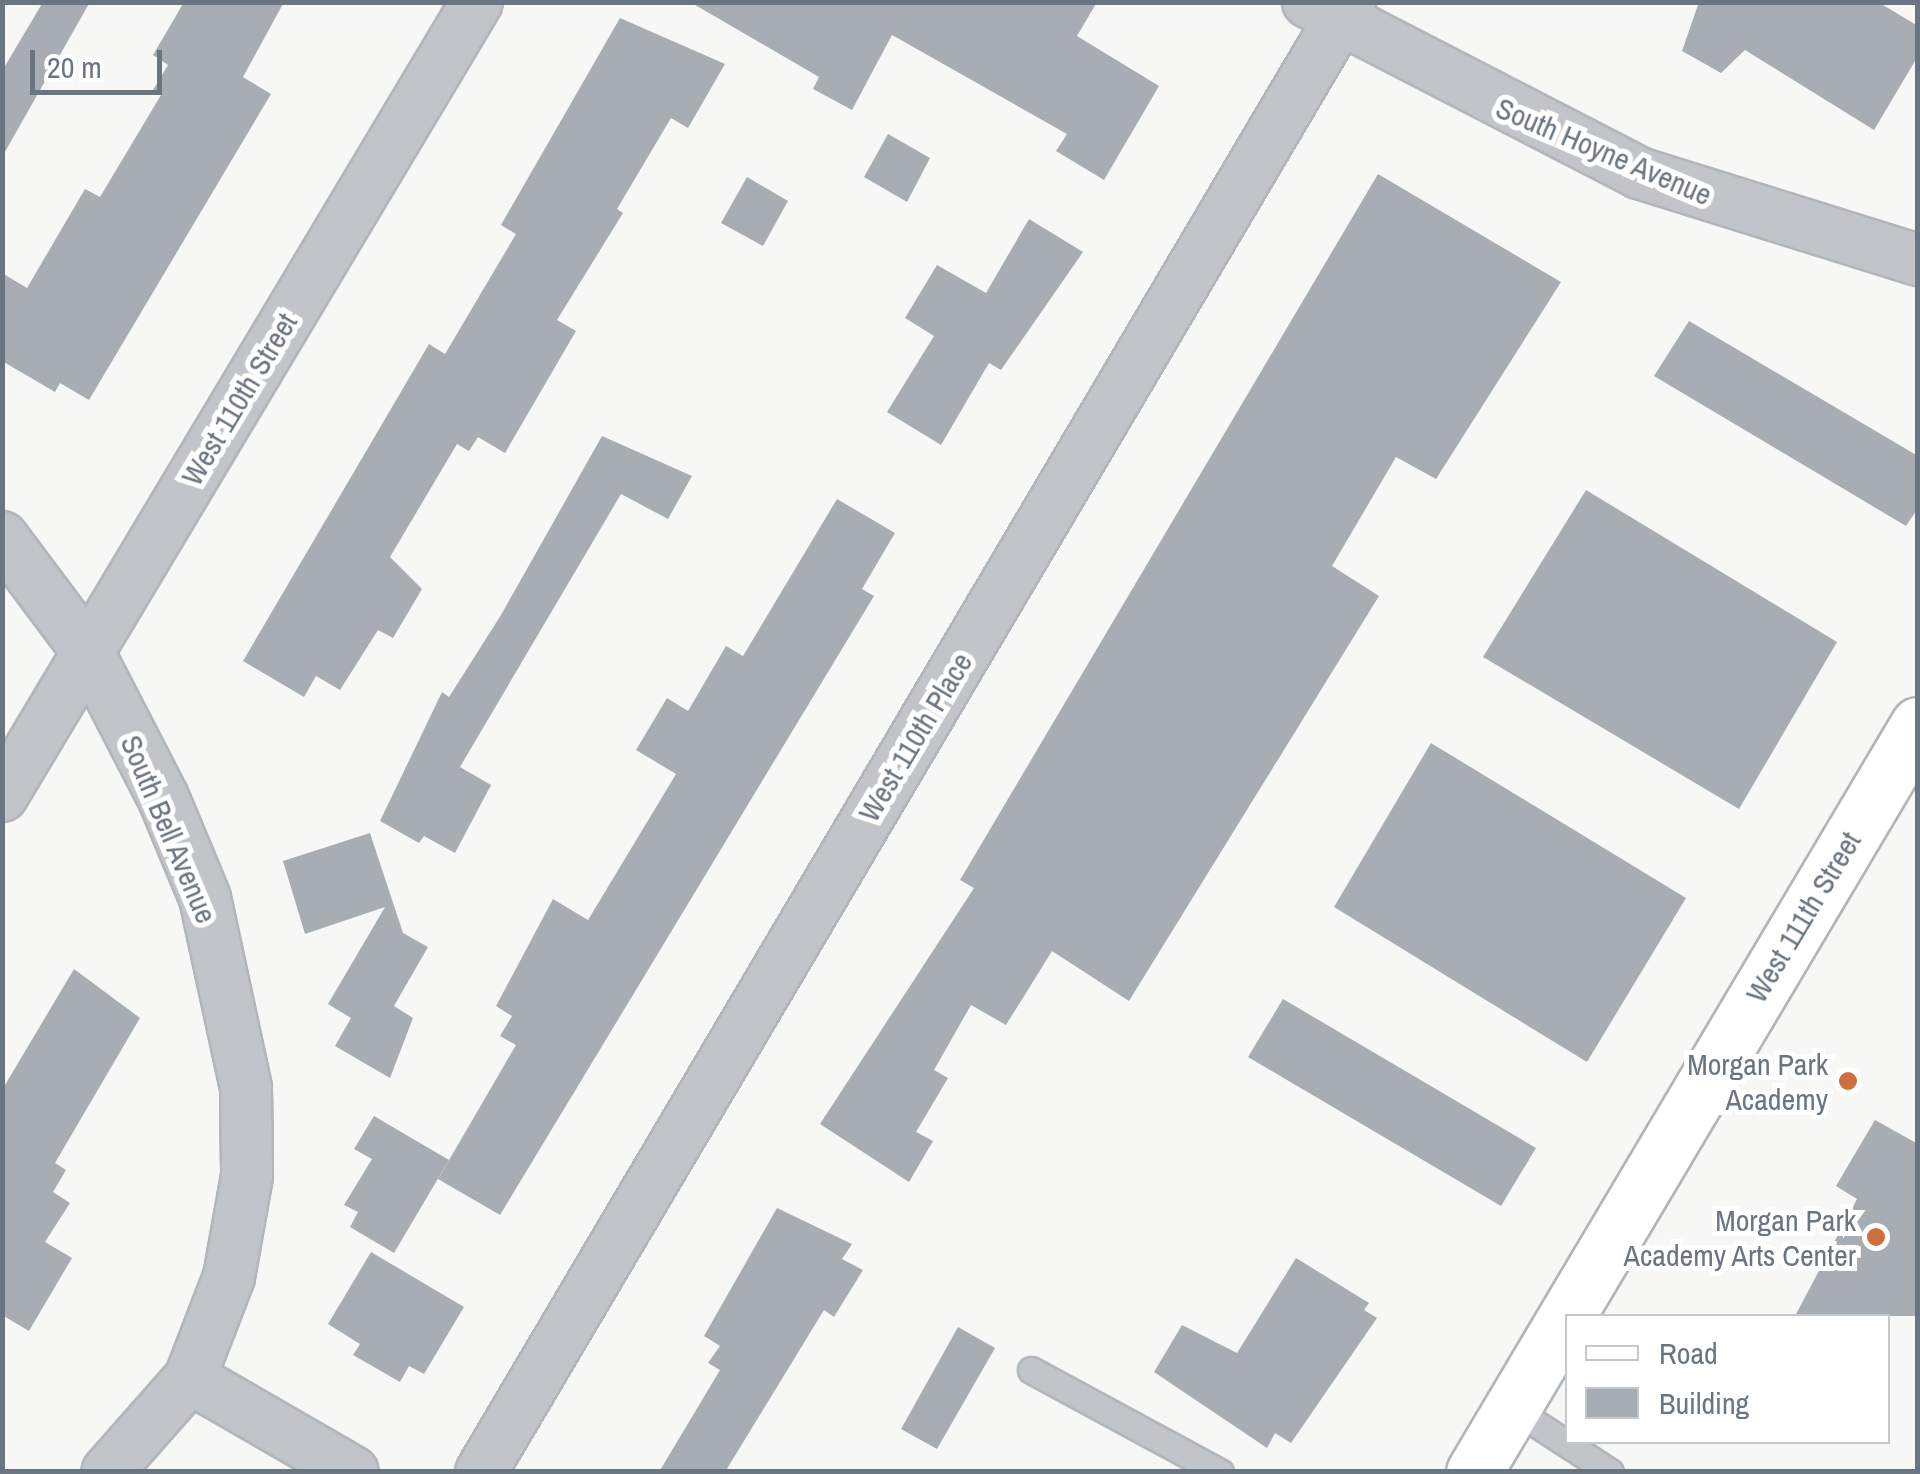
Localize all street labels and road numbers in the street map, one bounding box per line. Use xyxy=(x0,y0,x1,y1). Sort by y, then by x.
street label: South Hoyne Avenue xyxy=(1490,89,1718,213)
street label: West 110th Street xyxy=(173,306,305,492)
street label: West 110th Place xyxy=(850,646,980,828)
street label: South Bell Avenue xyxy=(113,729,225,929)
street label: West 111th Street xyxy=(1738,825,1868,1009)

